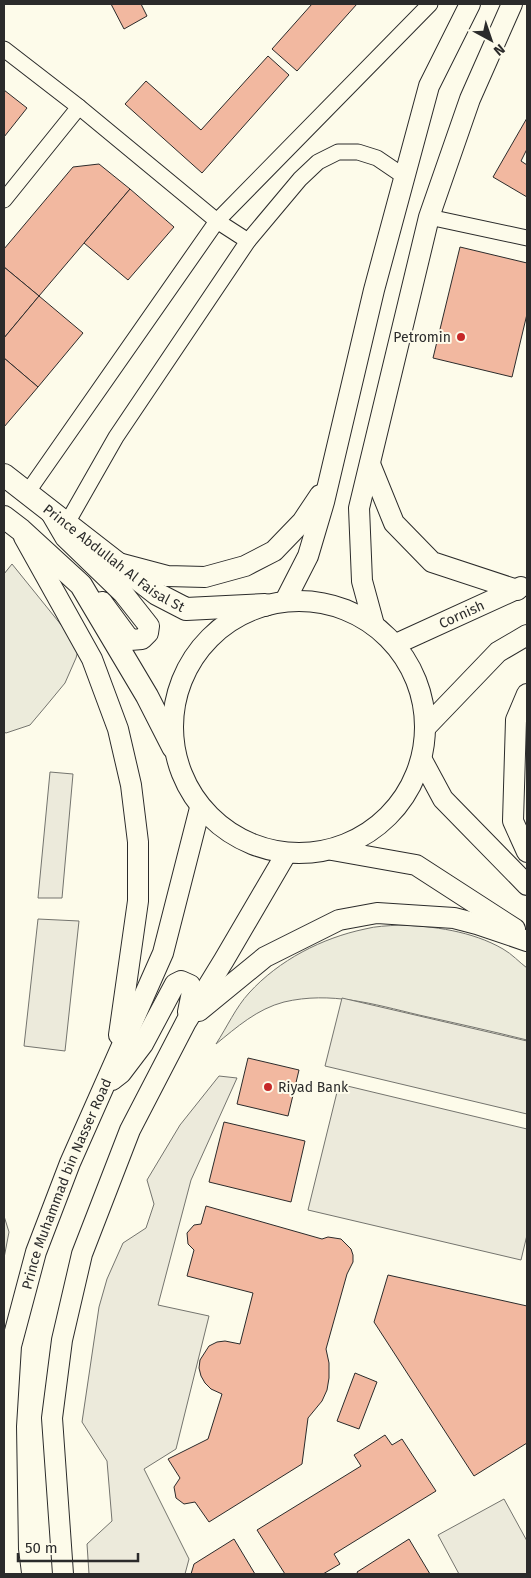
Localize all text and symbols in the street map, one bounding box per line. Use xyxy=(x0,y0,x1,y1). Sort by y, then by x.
north arrow xyxy=(466,15,516,65)
text: N xyxy=(490,40,508,59)
place label: Petromin xyxy=(393,329,451,346)
marker: Petromin xyxy=(455,331,467,343)
street label: Prince Abdullah Al Faisal St xyxy=(40,501,188,616)
street label: Cornish xyxy=(436,597,487,632)
street label: Prince Muhammad bin Nasser Road xyxy=(18,1076,115,1291)
place label: Riyad Bank xyxy=(278,1079,349,1096)
marker: Riyad Bank xyxy=(262,1081,274,1093)
scale bar xyxy=(18,1530,138,1562)
text: 50 m xyxy=(25,1539,58,1557)

